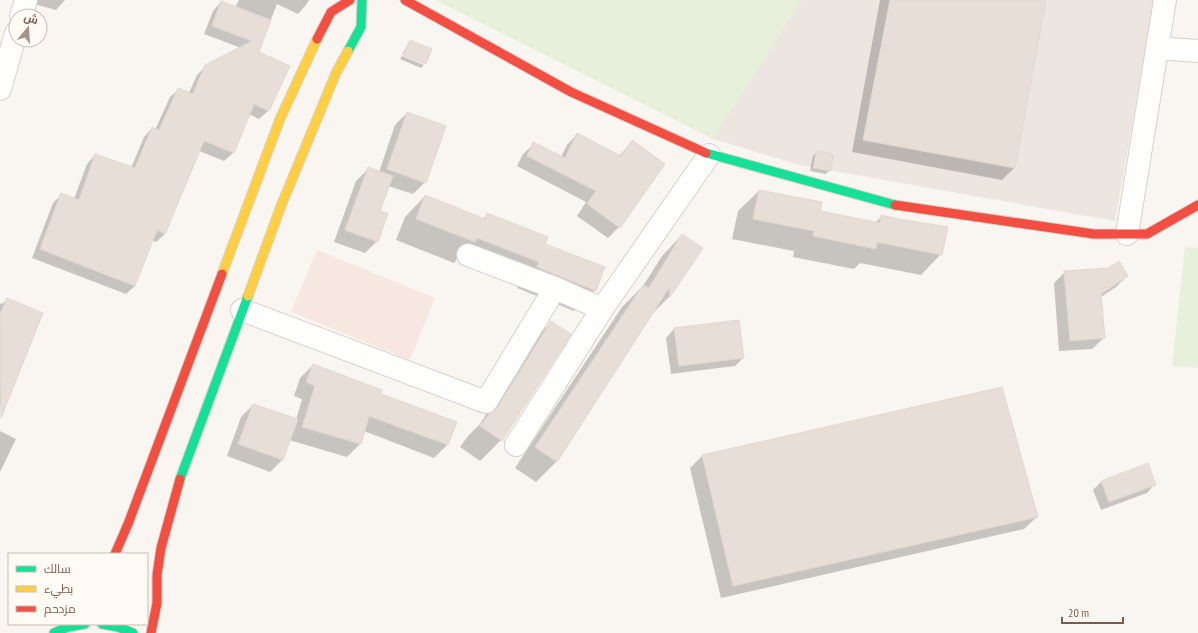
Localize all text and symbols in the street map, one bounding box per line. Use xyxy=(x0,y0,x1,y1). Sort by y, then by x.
north arrow xyxy=(8,8,48,48)
text: ش xyxy=(22,10,40,27)
legend xyxy=(8,553,148,625)
text: سالك xyxy=(44,561,71,576)
text: بطيء xyxy=(44,581,73,599)
scale bar xyxy=(1062,599,1123,625)
text: مزدحم xyxy=(44,601,76,617)
text: 20 m xyxy=(1068,605,1089,620)

